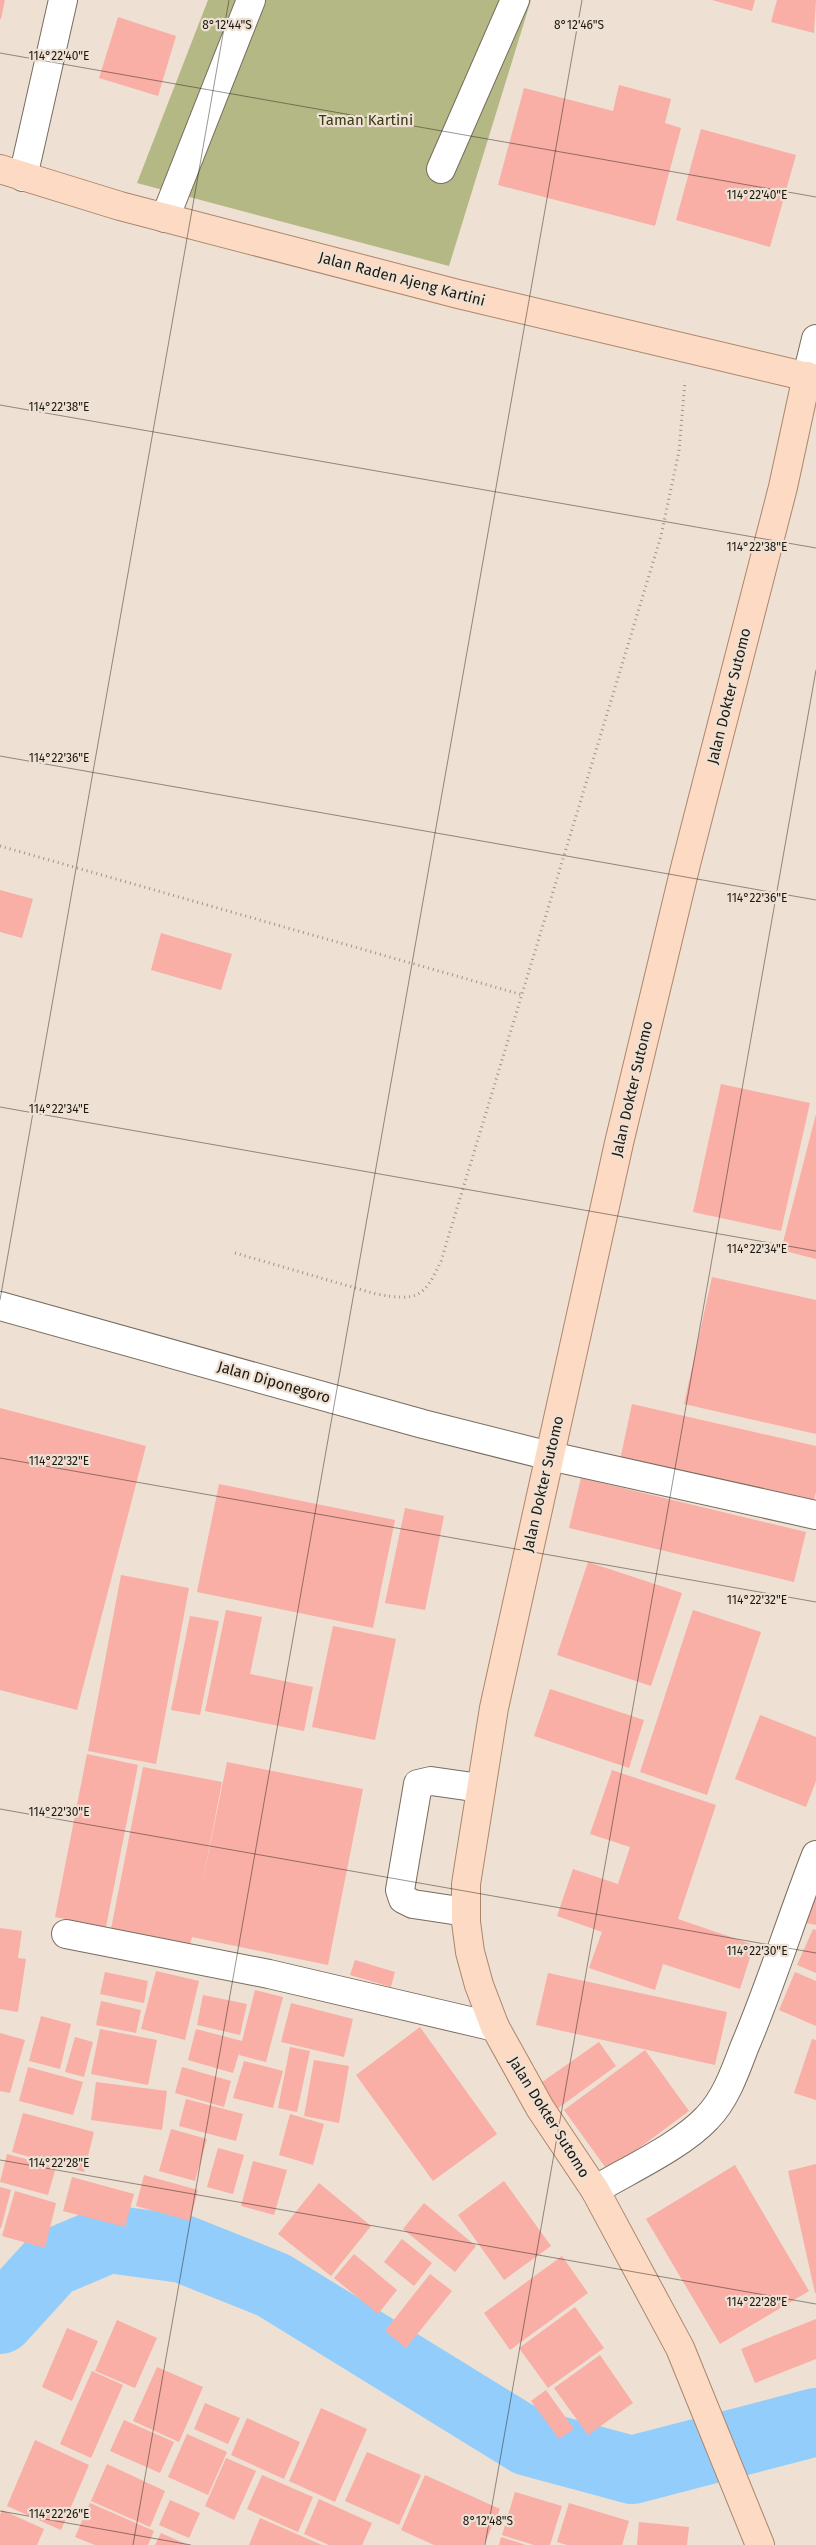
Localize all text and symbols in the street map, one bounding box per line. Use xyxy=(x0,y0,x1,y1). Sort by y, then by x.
text: 8°12'44"S xyxy=(202,18,252,32)
text: 8°12'46"S xyxy=(554,18,604,32)
text: 114°22'40"E xyxy=(28,49,90,63)
park label: Taman Kartini xyxy=(319,111,413,129)
text: 114°22'40"E xyxy=(726,188,788,202)
street label: Jalan Raden Ajeng Kartini xyxy=(317,248,487,310)
text: 114°22'38"E xyxy=(28,400,90,414)
text: 114°22'38"E xyxy=(726,540,788,554)
street label: Jalan Dokter Sutomo xyxy=(703,626,755,766)
text: 114°22'36"E xyxy=(29,751,89,765)
text: 114°22'36"E xyxy=(727,891,787,905)
street label: Jalan Dokter Sutomo xyxy=(608,1019,656,1159)
text: 114°22'34"E xyxy=(29,1102,89,1116)
text: 114°22'34"E xyxy=(727,1242,787,1256)
street label: Jalan Diponegoro xyxy=(215,1357,333,1407)
street label: Jalan Dokter Sutomo xyxy=(519,1414,567,1554)
text: 114°22'32"E xyxy=(29,1454,89,1468)
text: 114°22'32"E xyxy=(727,1593,787,1607)
text: 114°22'30"E xyxy=(28,1805,90,1819)
text: 114°22'30"E xyxy=(726,1944,788,1958)
street label: Jalan Dokter Sutomo xyxy=(504,2053,594,2181)
text: 114°22'28"E xyxy=(29,2156,89,2170)
text: 114°22'28"E xyxy=(727,2295,787,2309)
text: 114°22'26"E xyxy=(29,2507,89,2521)
text: 8°12'48"S xyxy=(463,2514,514,2528)

